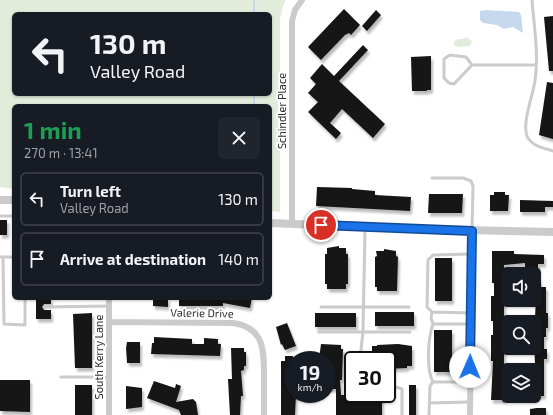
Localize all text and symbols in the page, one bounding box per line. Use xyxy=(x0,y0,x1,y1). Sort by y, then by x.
text: 130 m xyxy=(90,26,166,60)
icon: left xyxy=(24,28,76,80)
text: Valley Road xyxy=(90,60,185,82)
street label: Schindler Place xyxy=(275,73,288,149)
text: 1 min xyxy=(24,115,82,144)
button: close xyxy=(218,117,260,159)
text: 270 m · 13:41 xyxy=(24,145,98,161)
text: Turn left xyxy=(60,182,121,200)
icon: left xyxy=(26,188,48,210)
text: 130 m xyxy=(218,190,258,208)
text: Valley Road xyxy=(60,200,129,216)
pin xyxy=(304,208,338,242)
icon: arrive xyxy=(310,214,332,236)
icon: arrive xyxy=(26,248,48,270)
text: Arrive at destination xyxy=(60,250,206,268)
text: 140 m xyxy=(218,250,259,268)
map controls xyxy=(501,267,541,403)
button: sound xyxy=(501,267,541,307)
street label: Valerie Drive xyxy=(170,305,234,320)
street label: South Kerry Lane xyxy=(92,314,105,399)
button: search xyxy=(501,315,541,355)
position arrow xyxy=(449,346,491,388)
speed limit sign: 30 xyxy=(344,351,396,403)
text: 19 xyxy=(300,360,320,384)
button: layers xyxy=(501,363,541,403)
text: km/h xyxy=(298,381,322,393)

